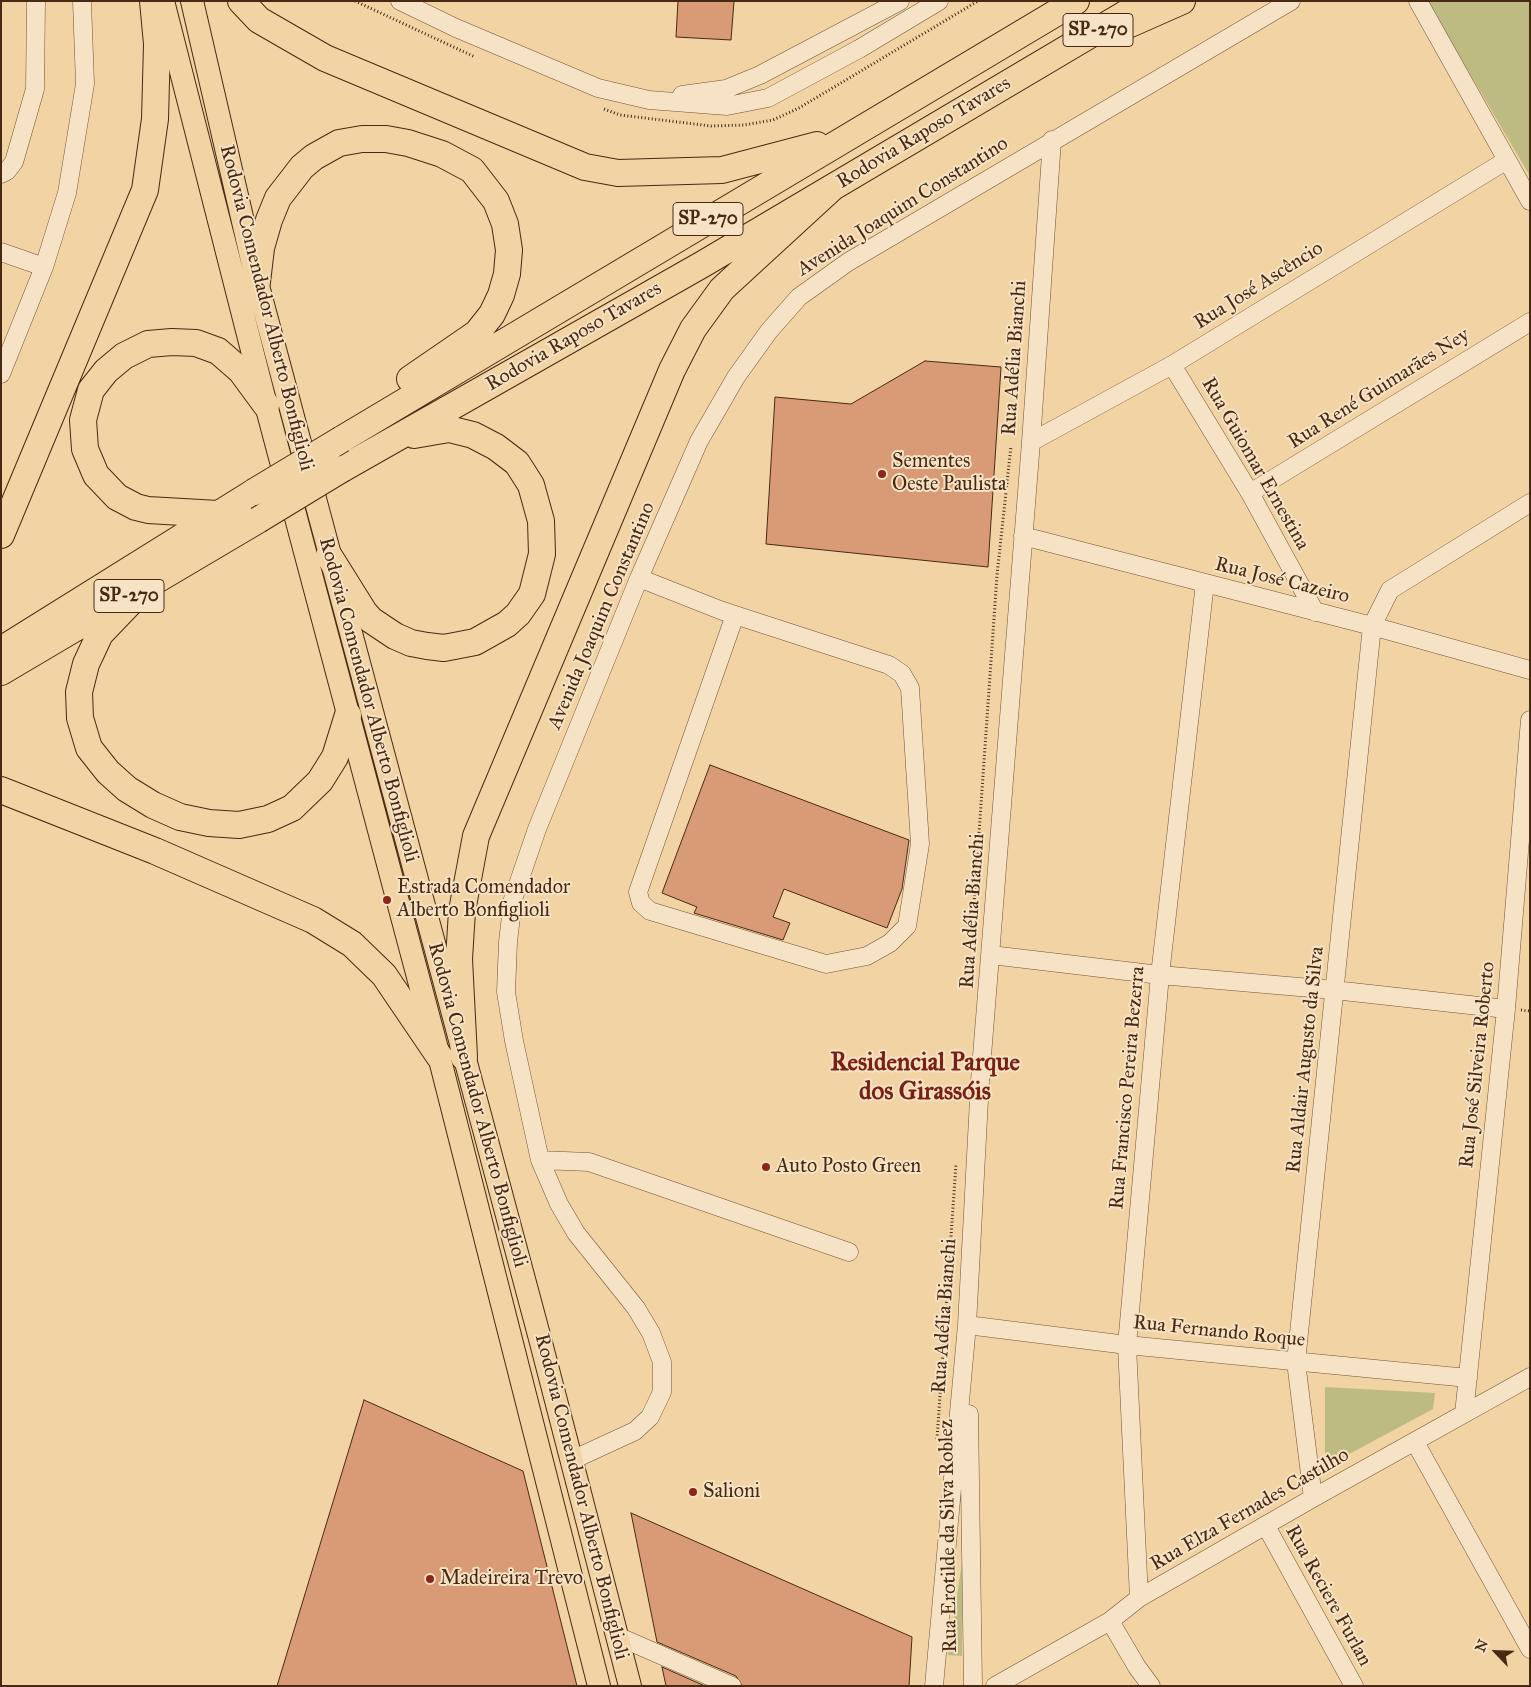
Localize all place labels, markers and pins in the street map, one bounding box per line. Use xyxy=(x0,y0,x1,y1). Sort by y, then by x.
place label: Sementes Oeste Paulista xyxy=(892,450,1007,497)
marker: Sementes Oeste Paulista xyxy=(876,468,888,480)
place label: Estrada Comendador Alberto Bonfiglioli xyxy=(397,876,570,923)
marker: Estrada Comendador Alberto Bonfiglioli xyxy=(381,894,393,906)
place label: Auto Posto Green xyxy=(776,1155,921,1179)
marker: Auto Posto Green xyxy=(760,1161,772,1173)
place label: Salioni xyxy=(703,1480,760,1504)
marker: Salioni xyxy=(687,1486,699,1498)
place label: Madeireira Trevo xyxy=(440,1567,583,1591)
marker: Madeireira Trevo xyxy=(424,1573,436,1585)

